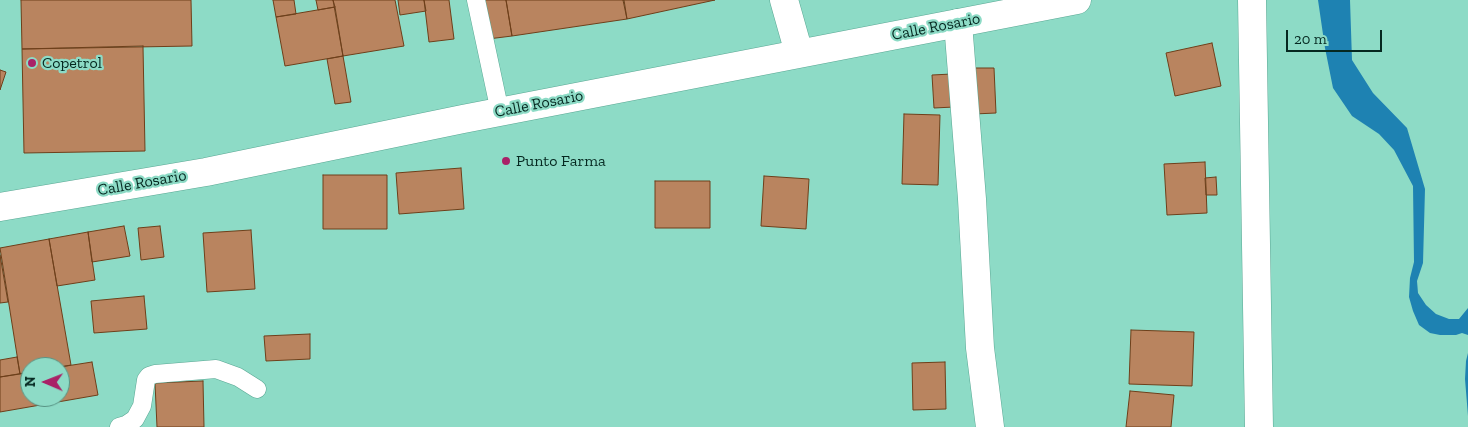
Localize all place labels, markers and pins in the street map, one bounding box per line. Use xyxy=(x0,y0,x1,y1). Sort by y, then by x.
place label: Copetrol xyxy=(42,53,102,73)
marker: Copetrol xyxy=(26,57,38,69)
place label: Punto Farma xyxy=(516,151,606,171)
marker: Punto Farma xyxy=(500,155,512,167)

